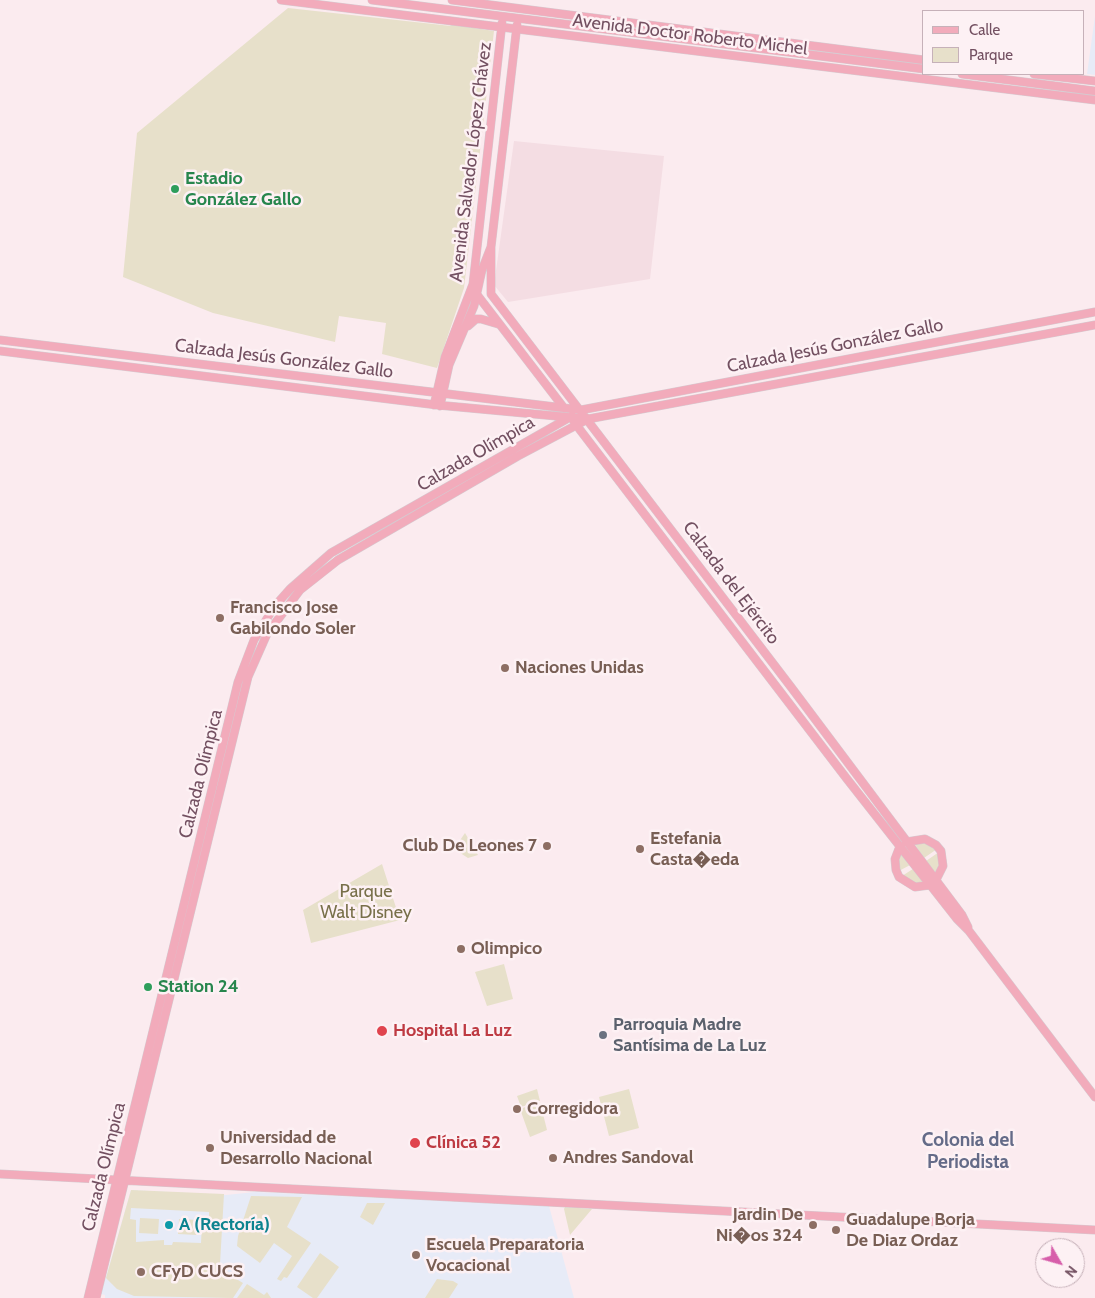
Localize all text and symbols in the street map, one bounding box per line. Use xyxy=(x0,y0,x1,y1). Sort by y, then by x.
street label: Avenida Doctor Roberto Michel xyxy=(571,10,809,60)
legend xyxy=(922,10,1085,75)
text: Calle xyxy=(969,21,1000,39)
street label: Avenida Salvador López Chávez xyxy=(446,41,496,283)
text: Parque xyxy=(969,46,1013,64)
place label: Estadio González Gallo xyxy=(185,168,302,210)
marker: Estadio González Gallo xyxy=(169,183,181,195)
street label: Calzada Jesús González Gallo xyxy=(725,314,945,378)
street label: Calzada Jesús González Gallo xyxy=(174,335,394,383)
street label: Calzada Olímpica xyxy=(413,412,539,496)
street label: Calzada del Ejército xyxy=(678,517,784,649)
place label: Francisco Jose Gabilondo Soler xyxy=(230,597,355,640)
marker: Francisco Jose Gabilondo Soler xyxy=(214,612,226,624)
place label: Naciones Unidas xyxy=(515,657,644,679)
marker: Naciones Unidas xyxy=(499,662,511,674)
street label: Calzada Olímpica xyxy=(175,707,227,841)
place label: Estefania Casta�eda xyxy=(650,828,739,871)
place label: Club De Leones 7 xyxy=(402,835,537,857)
marker: Club De Leones 7 xyxy=(541,840,553,852)
marker: Estefania Casta�eda xyxy=(634,843,646,855)
park label: Parque Walt Disney xyxy=(320,881,412,924)
place label: Olimpico xyxy=(471,938,542,960)
marker: Olimpico xyxy=(455,943,467,955)
place label: Station 24 xyxy=(158,976,239,998)
marker: Station 24 xyxy=(142,981,154,993)
place label: Parroquia Madre Santísima de La Luz xyxy=(613,1014,766,1056)
place label: Hospital La Luz xyxy=(393,1020,512,1042)
marker: Hospital La Luz xyxy=(375,1024,389,1038)
marker: Parroquia Madre Santísima de La Luz xyxy=(597,1029,609,1041)
place label: Corregidora xyxy=(527,1098,618,1120)
street label: Calzada Olímpica xyxy=(78,1100,130,1234)
marker: Corregidora xyxy=(511,1103,523,1115)
place label: Universidad de Desarrollo Nacional xyxy=(220,1127,372,1170)
district label: Colonia del Periodista xyxy=(922,1129,1014,1173)
place label: Clínica 52 xyxy=(426,1132,501,1154)
marker: Clínica 52 xyxy=(408,1136,422,1150)
marker: Universidad de Desarrollo Nacional xyxy=(204,1142,216,1154)
place label: Andres Sandoval xyxy=(563,1147,693,1169)
marker: Andres Sandoval xyxy=(547,1152,559,1164)
place label: Jardin De Ni�os 324 xyxy=(716,1204,803,1246)
place label: Guadalupe Borja De Diaz Ordaz xyxy=(846,1209,975,1252)
place label: A (Rectoría) xyxy=(179,1214,270,1236)
marker: A (Rectoría) xyxy=(163,1219,175,1231)
marker: Jardin De Ni�os 324 xyxy=(807,1219,819,1231)
marker: Guadalupe Borja De Diaz Ordaz xyxy=(830,1224,842,1236)
place label: Escuela Preparatoria Vocacional xyxy=(426,1234,584,1276)
north arrow xyxy=(1035,1238,1085,1288)
marker: Escuela Preparatoria Vocacional xyxy=(410,1249,422,1261)
place label: CFyD CUCS xyxy=(151,1261,243,1283)
text: N xyxy=(1061,1262,1081,1281)
marker: CFyD CUCS xyxy=(135,1266,147,1278)

